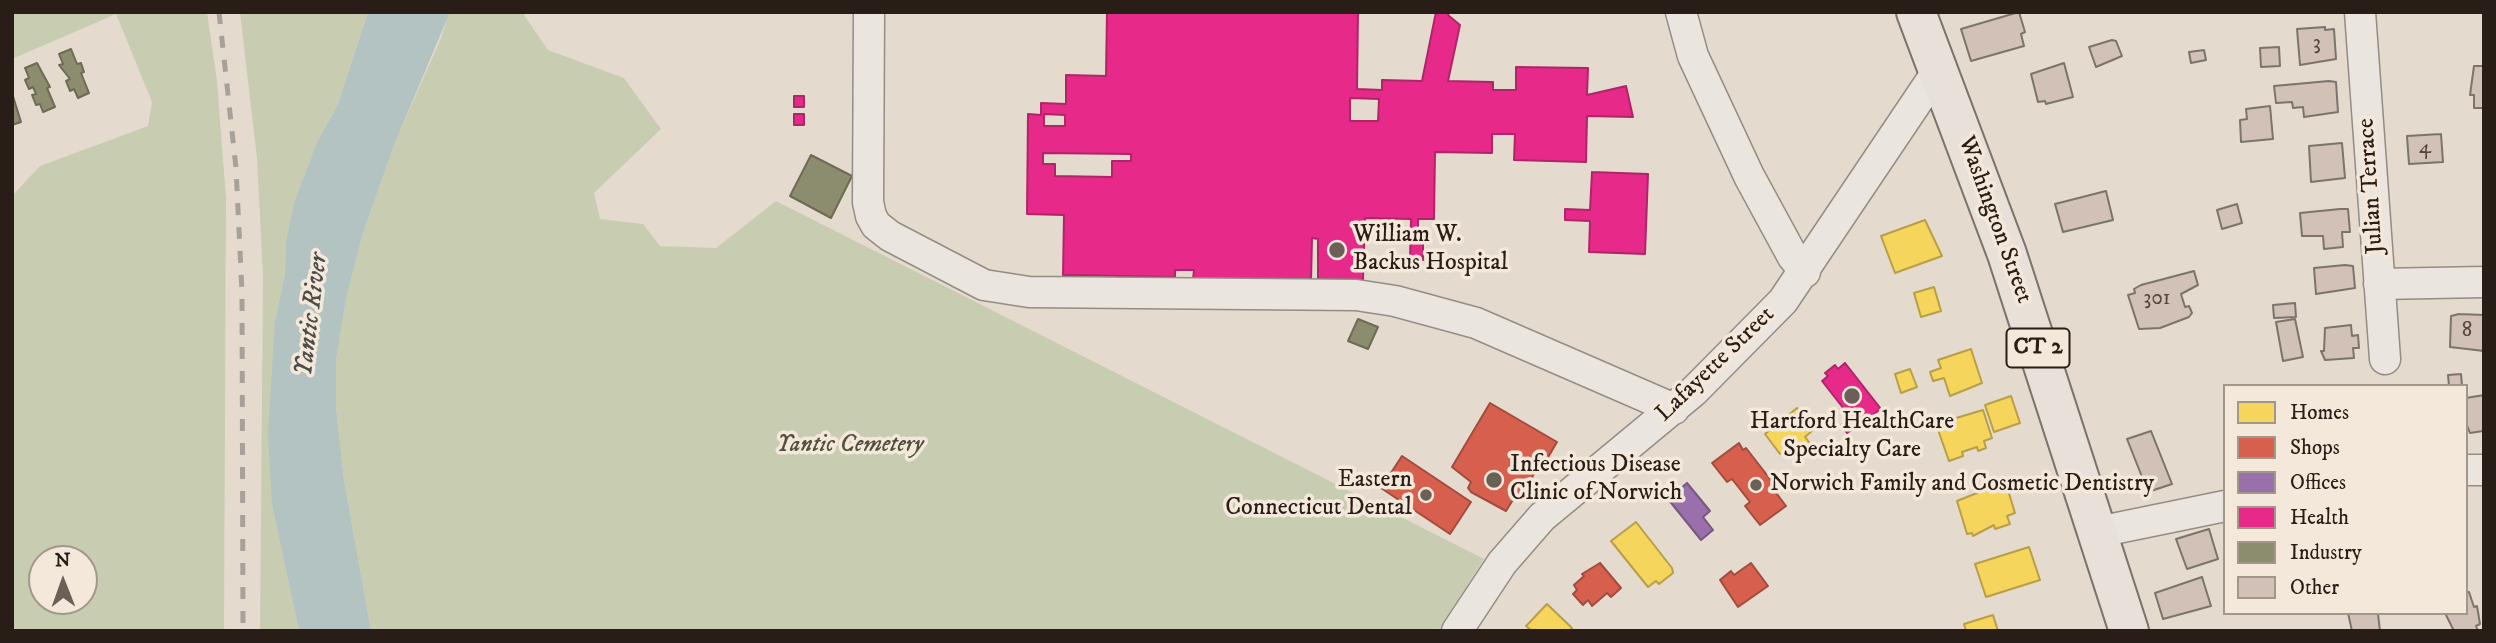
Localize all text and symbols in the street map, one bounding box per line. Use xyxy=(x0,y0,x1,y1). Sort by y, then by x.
house number: 3 xyxy=(2313,32,2321,58)
street label: Julian Terrace xyxy=(2353,117,2391,255)
street label: Washington Street xyxy=(1950,133,2038,307)
house number: 4 xyxy=(2419,136,2431,162)
place label: William W. Backus Hospital xyxy=(1353,222,1508,278)
marker: William W. Backus Hospital xyxy=(1327,240,1347,260)
water label: Yantic River xyxy=(290,252,336,378)
house number: 301 xyxy=(2144,287,2170,313)
street label: Lafayette Street xyxy=(1651,301,1781,429)
house number: 8 xyxy=(2462,319,2472,345)
road number: CT 2 xyxy=(2007,328,2070,368)
legend xyxy=(2223,384,2468,615)
marker: Hartford HealthCare Specialty Care xyxy=(1842,386,1862,406)
text: Homes xyxy=(2290,400,2349,426)
place label: Hartford HealthCare Specialty Care xyxy=(1750,409,1954,465)
park label: Yantic Cemetery xyxy=(776,432,924,460)
text: Shops xyxy=(2290,435,2340,461)
place label: Infectious Disease Clinic of Norwich xyxy=(1510,452,1682,508)
place label: Eastern Connecticut Dental xyxy=(1225,467,1412,523)
marker: Infectious Disease Clinic of Norwich xyxy=(1484,470,1504,490)
text: Offices xyxy=(2290,470,2346,496)
place label: Norwich Family and Cosmetic Dentistry xyxy=(1770,471,2154,499)
marker: Norwich Family and Cosmetic Dentistry xyxy=(1748,477,1764,493)
marker: Eastern Connecticut Dental xyxy=(1418,487,1434,503)
text: Health xyxy=(2290,505,2349,531)
text: Industry xyxy=(2290,540,2362,566)
north arrow xyxy=(28,545,98,615)
text: N xyxy=(55,549,71,572)
text: Other xyxy=(2290,575,2339,601)

